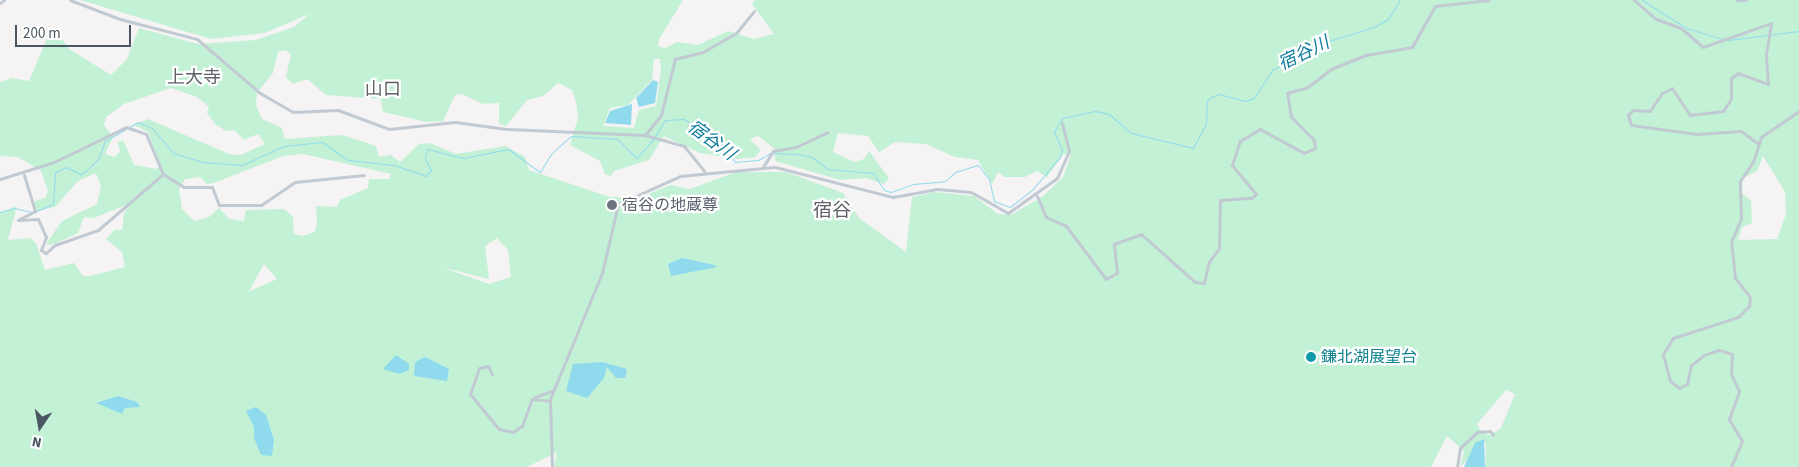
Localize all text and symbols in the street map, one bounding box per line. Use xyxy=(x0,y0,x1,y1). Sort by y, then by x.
scale bar xyxy=(18,15,134,47)
text: 200 m xyxy=(23,23,61,44)
water label: 宿谷川 xyxy=(1275,32,1333,76)
district label: 上大寺 xyxy=(167,67,221,89)
district label: 山口 xyxy=(365,79,401,101)
water label: 宿谷川 xyxy=(683,116,739,166)
place label: 宿谷の地蔵尊 xyxy=(622,195,718,215)
marker: 宿谷の地蔵尊 xyxy=(606,199,618,211)
district label: 宿谷 xyxy=(813,200,851,222)
place label: 鎌北湖展望台 xyxy=(1321,347,1417,367)
marker: 鎌北湖展望台 xyxy=(1305,351,1317,363)
north arrow xyxy=(15,402,65,452)
text: N xyxy=(30,431,44,452)

